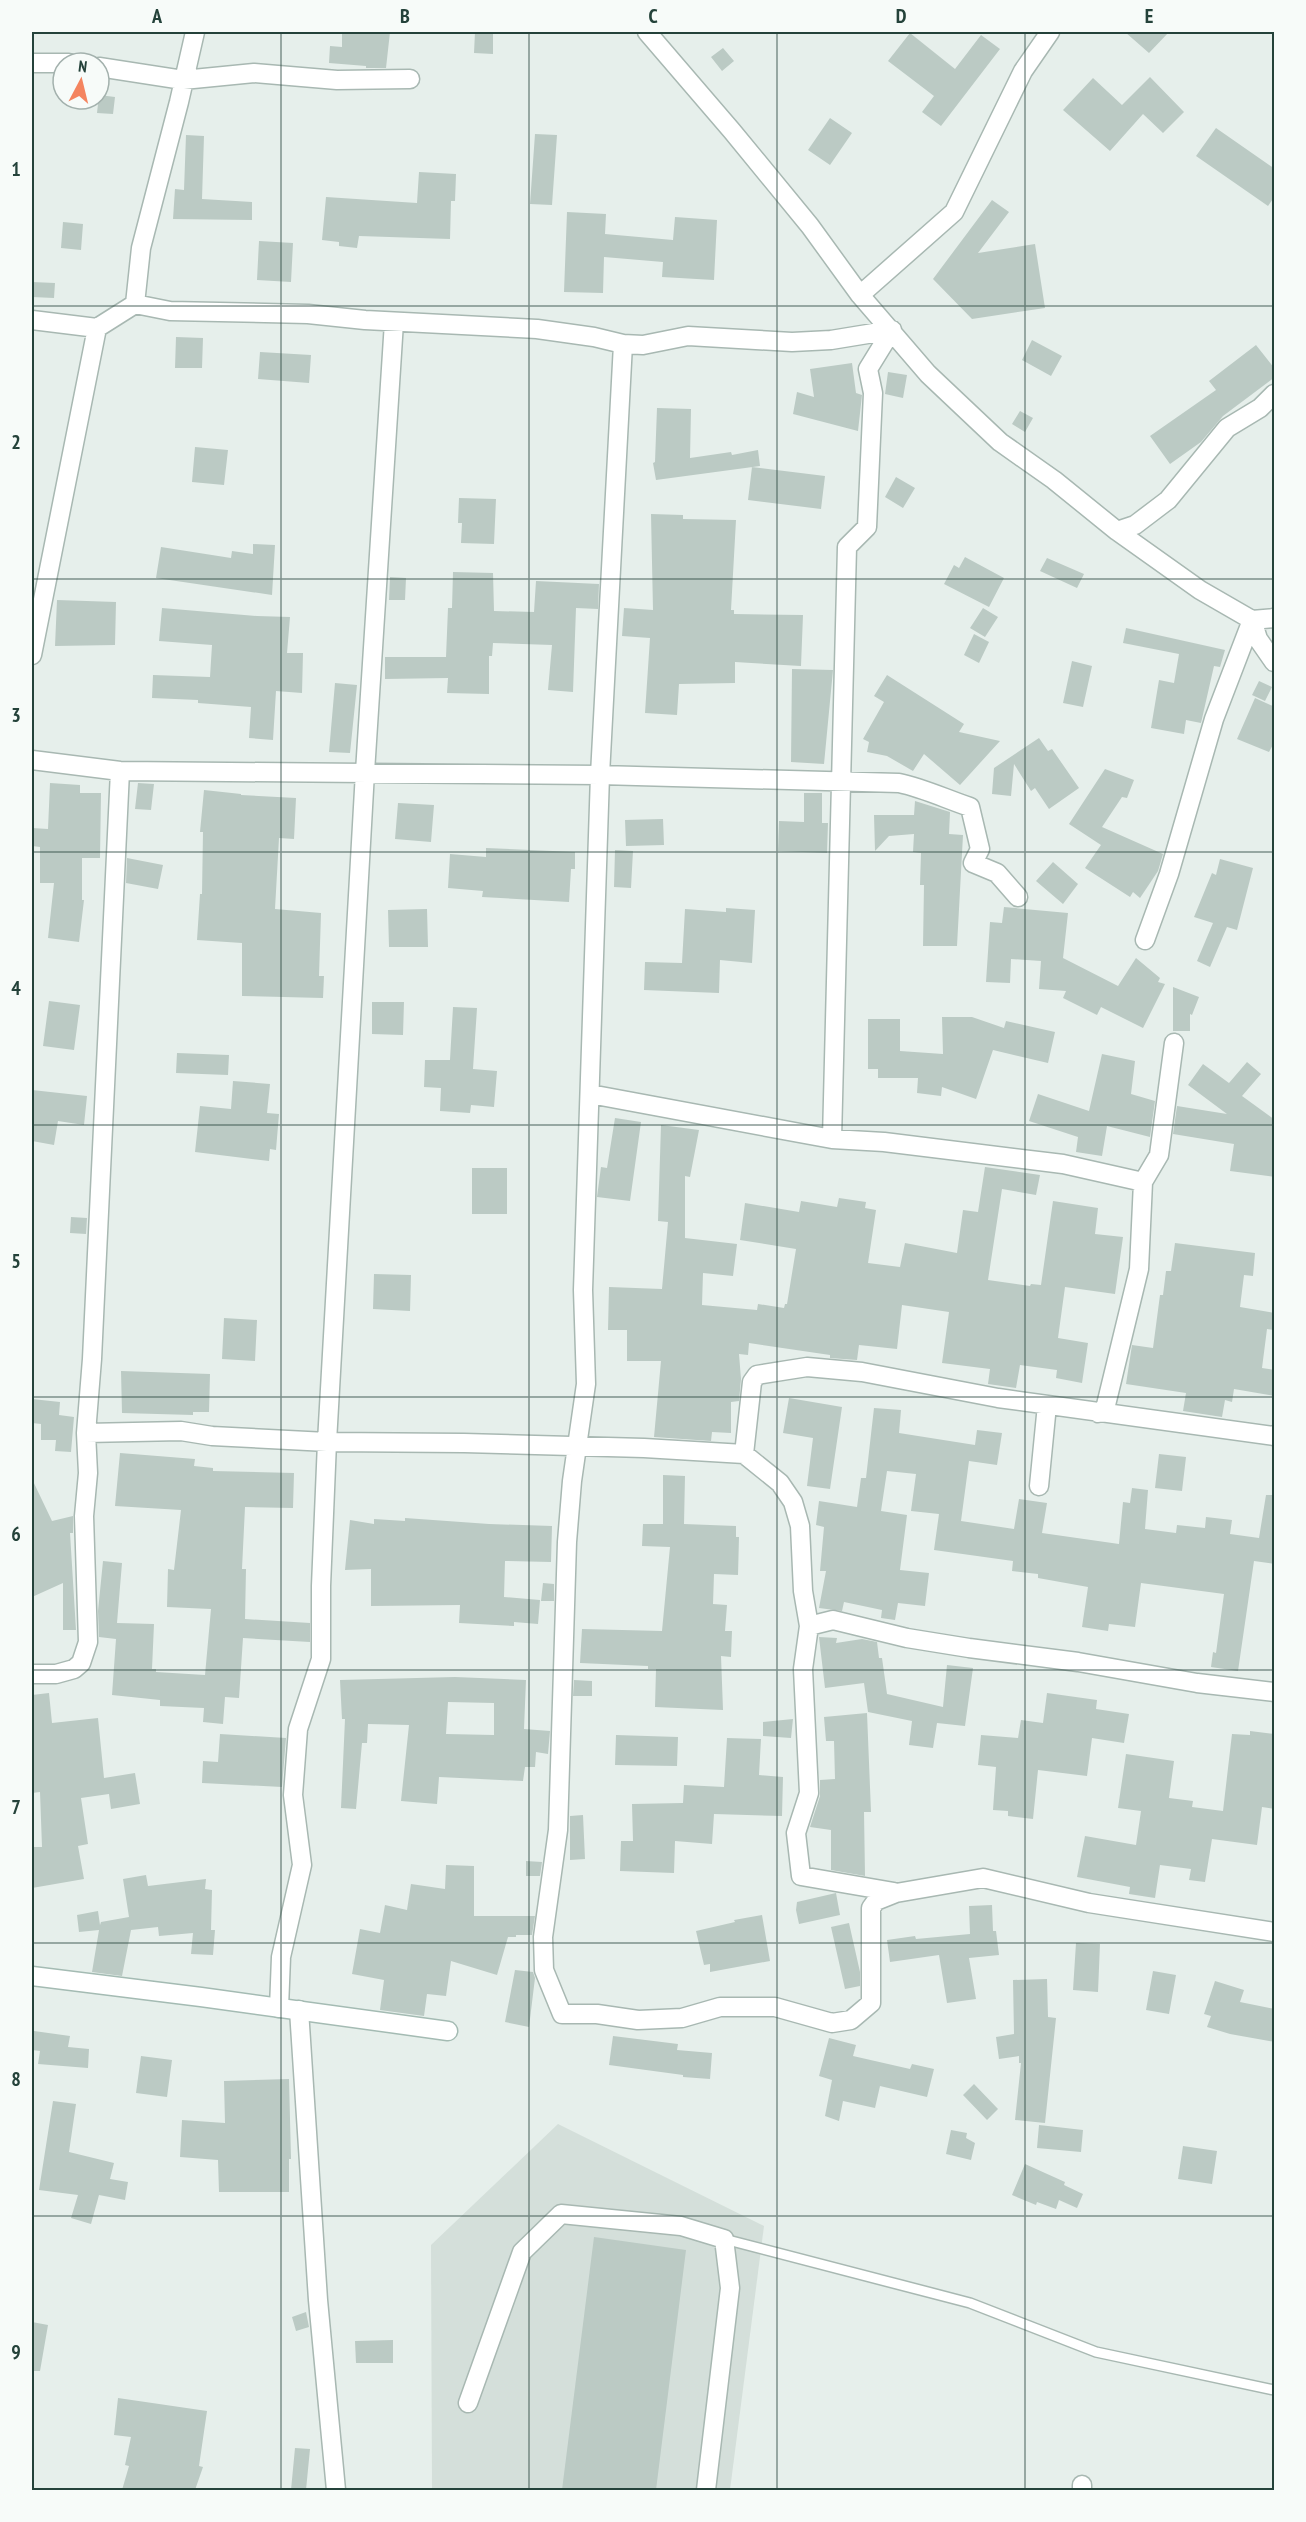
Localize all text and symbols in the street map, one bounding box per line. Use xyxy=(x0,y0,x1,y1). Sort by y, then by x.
text: A xyxy=(151,3,163,29)
text: B xyxy=(400,3,410,29)
text: C xyxy=(648,3,658,29)
text: D xyxy=(896,3,907,29)
text: E xyxy=(1145,3,1153,29)
north arrow xyxy=(51,51,111,111)
text: N xyxy=(77,56,88,77)
text: 1 xyxy=(11,156,21,182)
text: 2 xyxy=(11,429,21,455)
text: 3 xyxy=(11,702,21,728)
text: 4 xyxy=(11,975,21,1001)
text: 5 xyxy=(11,1248,21,1274)
text: 6 xyxy=(11,1521,21,1547)
text: 7 xyxy=(11,1794,21,1820)
text: 8 xyxy=(11,2066,21,2092)
text: 9 xyxy=(11,2339,21,2365)

